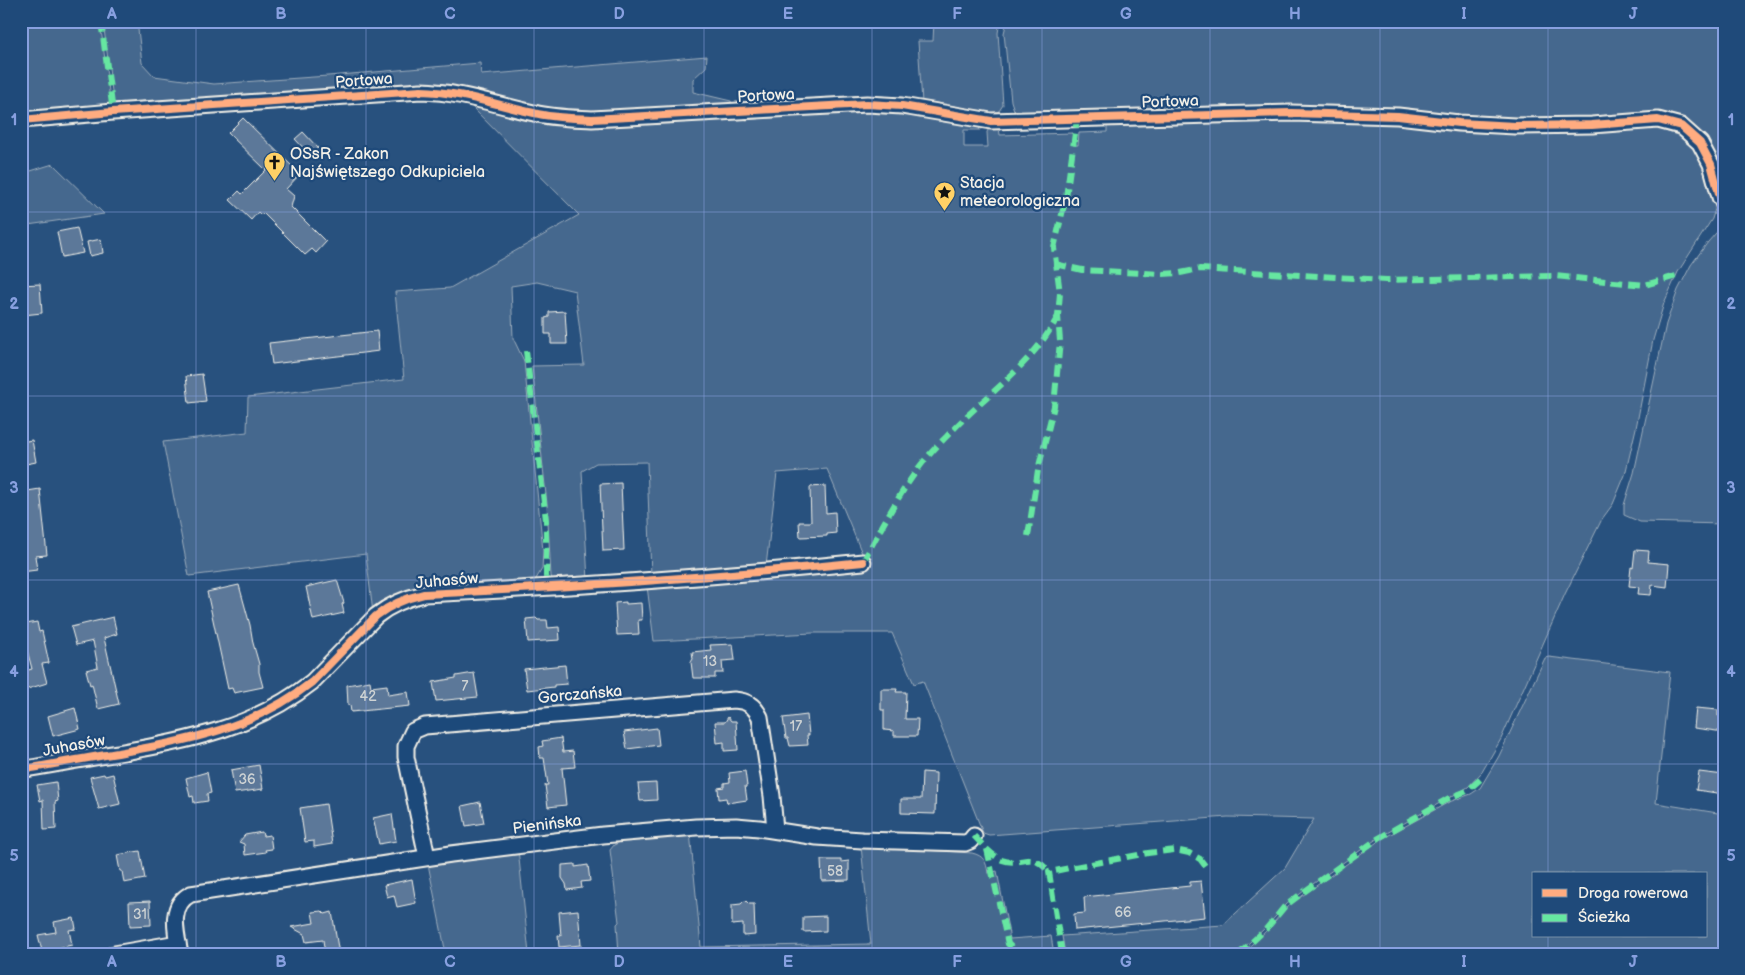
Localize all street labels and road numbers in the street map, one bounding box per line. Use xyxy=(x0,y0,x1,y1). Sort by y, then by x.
street label: Portowa xyxy=(335,70,393,92)
street label: Portowa xyxy=(737,85,795,107)
street label: Portowa xyxy=(1141,92,1199,112)
street label: Juhasów xyxy=(415,569,479,593)
street label: Gorczańska xyxy=(537,682,623,708)
street label: Juhasów xyxy=(41,731,107,761)
street label: Pienińska xyxy=(511,811,583,839)

